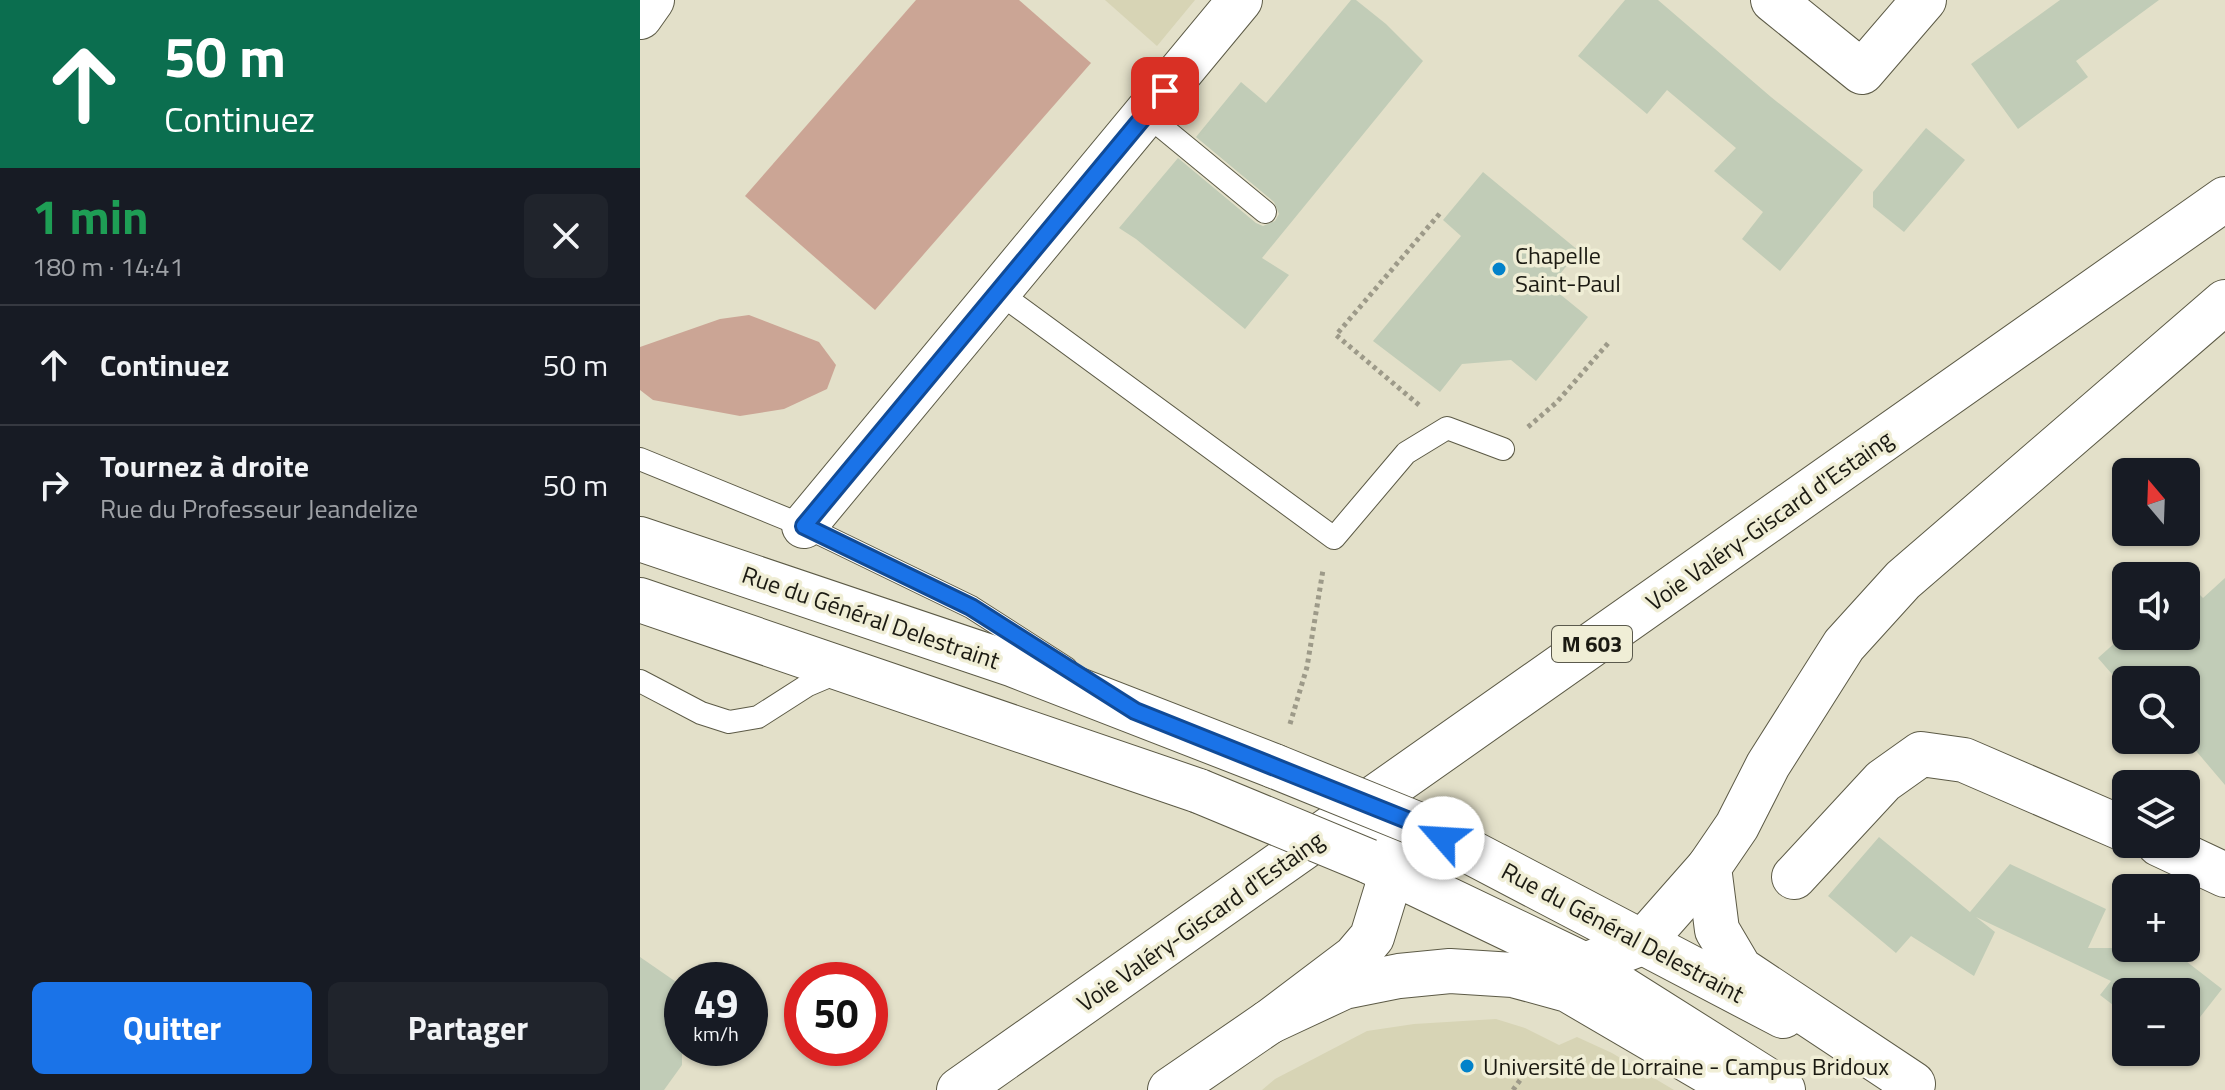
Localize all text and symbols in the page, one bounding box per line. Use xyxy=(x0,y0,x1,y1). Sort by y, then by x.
text: 50 m xyxy=(164,14,286,99)
icon: ahead xyxy=(32,32,136,136)
pin xyxy=(1131,57,1199,125)
icon: arrive xyxy=(1143,69,1187,113)
text: Continuez xyxy=(164,91,315,146)
text: 1 min xyxy=(32,180,149,253)
button: close xyxy=(524,194,608,278)
place label: Chapelle Saint-Paul xyxy=(1515,237,1621,301)
text: 180 m · 14:41 xyxy=(32,247,184,286)
marker: Chapelle Saint-Paul xyxy=(1490,260,1508,278)
text: Continuez xyxy=(100,342,229,388)
text: 50 m xyxy=(543,342,608,388)
icon: ahead xyxy=(32,343,76,387)
street label: Voie Valéry-Giscard d'Estaing xyxy=(1638,421,1900,619)
text: Tournez à droite xyxy=(100,443,309,489)
north arrow xyxy=(2112,458,2200,546)
map controls xyxy=(2112,458,2200,1066)
text: 50 m xyxy=(543,462,608,508)
icon: right xyxy=(32,463,76,507)
text: Rue du Professeur Jeandelize xyxy=(100,489,418,528)
street label: Rue du Général Delestraint xyxy=(737,556,1005,678)
button: sound xyxy=(2112,562,2200,650)
road number: M 603 xyxy=(1552,626,1632,662)
button: search xyxy=(2112,666,2200,754)
button: layers xyxy=(2112,770,2200,858)
position arrow xyxy=(1401,796,1485,880)
street label: Voie Valéry-Giscard d'Estaing xyxy=(1069,822,1331,1020)
street label: Rue du Général Delestraint xyxy=(1495,853,1751,1012)
button: + xyxy=(2112,874,2200,962)
speed limit sign: 50 xyxy=(784,962,888,1066)
text: 49 xyxy=(694,973,738,1034)
button: − xyxy=(2112,978,2200,1066)
button: Quitter xyxy=(32,982,312,1074)
button: Partager xyxy=(328,982,608,1074)
text: km/h xyxy=(693,1018,739,1049)
place label: Université de Lorraine - Campus Bridoux xyxy=(1483,1048,1889,1084)
marker: Université de Lorraine - Campus Bridoux xyxy=(1458,1057,1476,1075)

